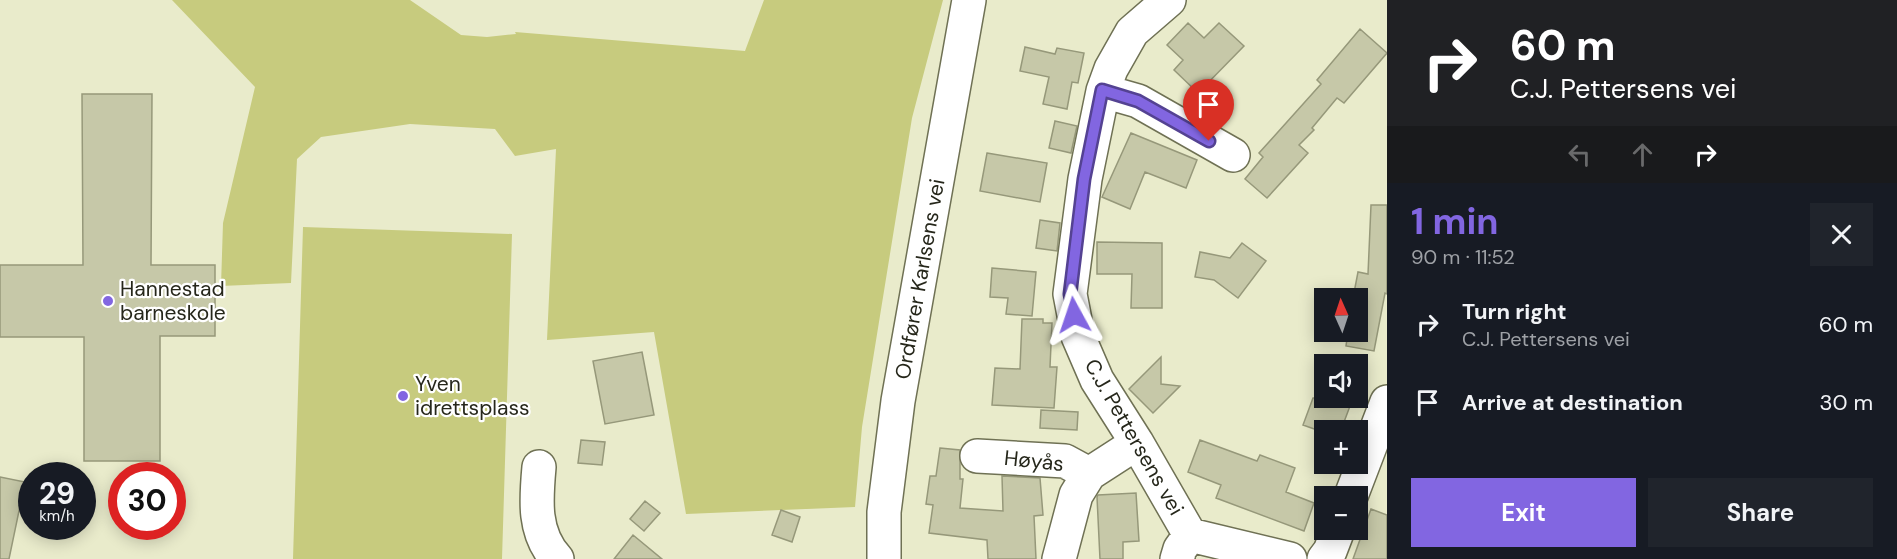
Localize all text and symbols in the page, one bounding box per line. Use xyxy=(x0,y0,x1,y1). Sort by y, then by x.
text: 60 m xyxy=(1510,18,1616,73)
icon: right xyxy=(1411,24,1489,102)
text: C.J. Pettersens vei xyxy=(1510,71,1737,106)
pin xyxy=(1183,79,1234,141)
icon: arrive xyxy=(1192,88,1225,121)
icon: left xyxy=(1563,138,1596,171)
icon: ahead xyxy=(1626,138,1659,171)
icon: right xyxy=(1689,138,1722,171)
street label: Ordfører Karlsens vei xyxy=(889,177,951,381)
text: 1 min xyxy=(1411,198,1499,245)
button: close xyxy=(1810,203,1873,266)
text: 90 m · 11:52 xyxy=(1411,244,1515,270)
place label: Hannestad barneskole xyxy=(120,275,226,327)
position arrow xyxy=(1042,283,1106,347)
north arrow xyxy=(1314,288,1368,342)
map controls xyxy=(1314,288,1368,540)
marker: Hannestad barneskole xyxy=(101,294,115,308)
text: Turn right xyxy=(1462,297,1567,326)
icon: right xyxy=(1411,308,1444,341)
text: 60 m xyxy=(1819,310,1873,339)
text: C.J. Pettersens vei xyxy=(1462,326,1630,352)
street label: C.J. Pettersens vei xyxy=(1078,354,1190,520)
button: sound xyxy=(1314,354,1368,408)
place label: Yven idrettsplass xyxy=(415,370,530,422)
icon: arrive xyxy=(1411,386,1444,419)
text: Arrive at destination xyxy=(1462,388,1683,417)
text: 30 m xyxy=(1819,388,1873,417)
marker: Yven idrettsplass xyxy=(396,389,410,403)
button: + xyxy=(1314,420,1368,474)
street label: Høyås xyxy=(1003,444,1065,478)
speed limit sign: 30 xyxy=(108,462,186,540)
text: 29 xyxy=(39,474,75,513)
button: Exit xyxy=(1411,478,1636,547)
button: Share xyxy=(1648,478,1873,547)
button: − xyxy=(1314,486,1368,540)
text: km/h xyxy=(39,506,75,526)

